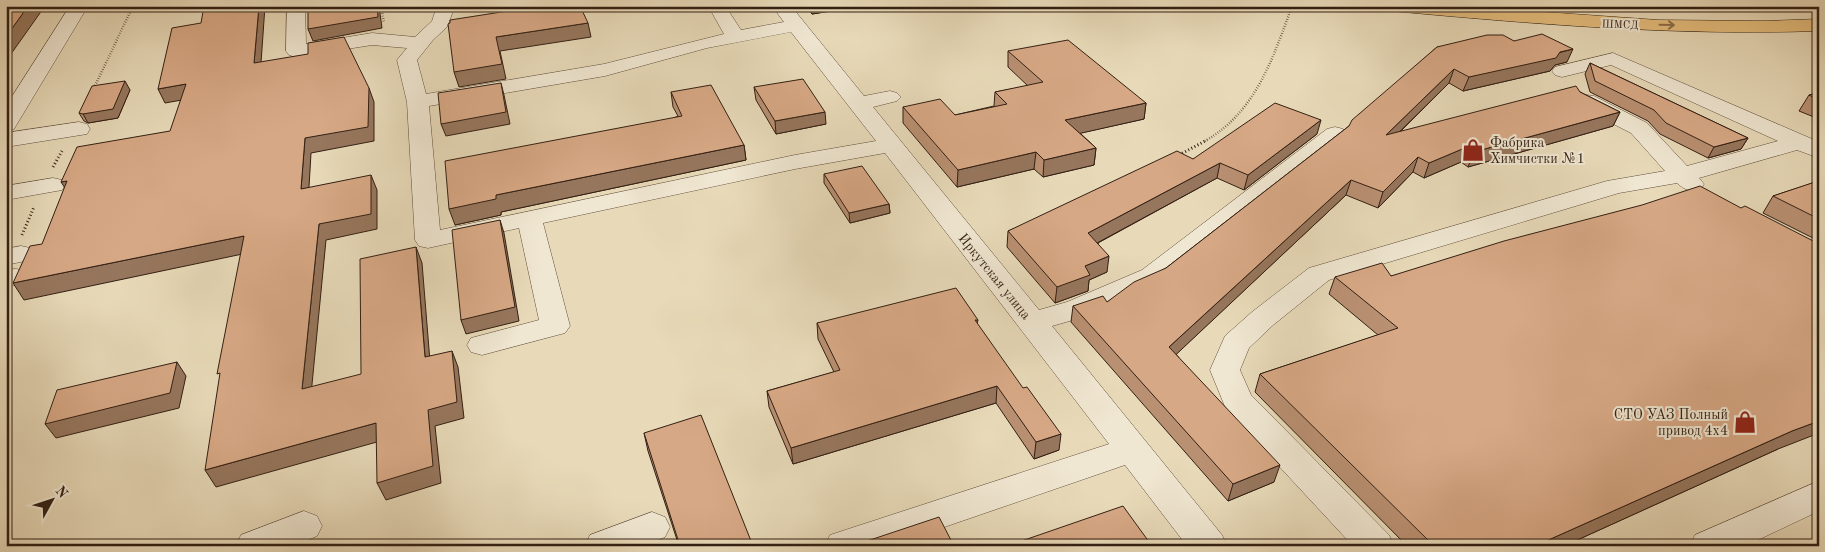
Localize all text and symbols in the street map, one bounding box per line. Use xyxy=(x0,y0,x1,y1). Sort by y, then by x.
street label: ШМСД xyxy=(1601,19,1639,32)
one-way arrow xyxy=(1658,20,1675,30)
place label: Фабрика Химчистки №1 xyxy=(1490,136,1585,166)
shop icon: Фабрика Химчистки №1 xyxy=(1460,137,1486,163)
street label: Иркутская улица xyxy=(955,231,1033,322)
place label: СТО УАЗ Полный привод 4х4 xyxy=(1614,408,1728,438)
shop icon: СТО УАЗ Полный привод 4х4 xyxy=(1732,409,1758,435)
north arrow xyxy=(28,474,78,524)
text: N xyxy=(52,484,70,501)

